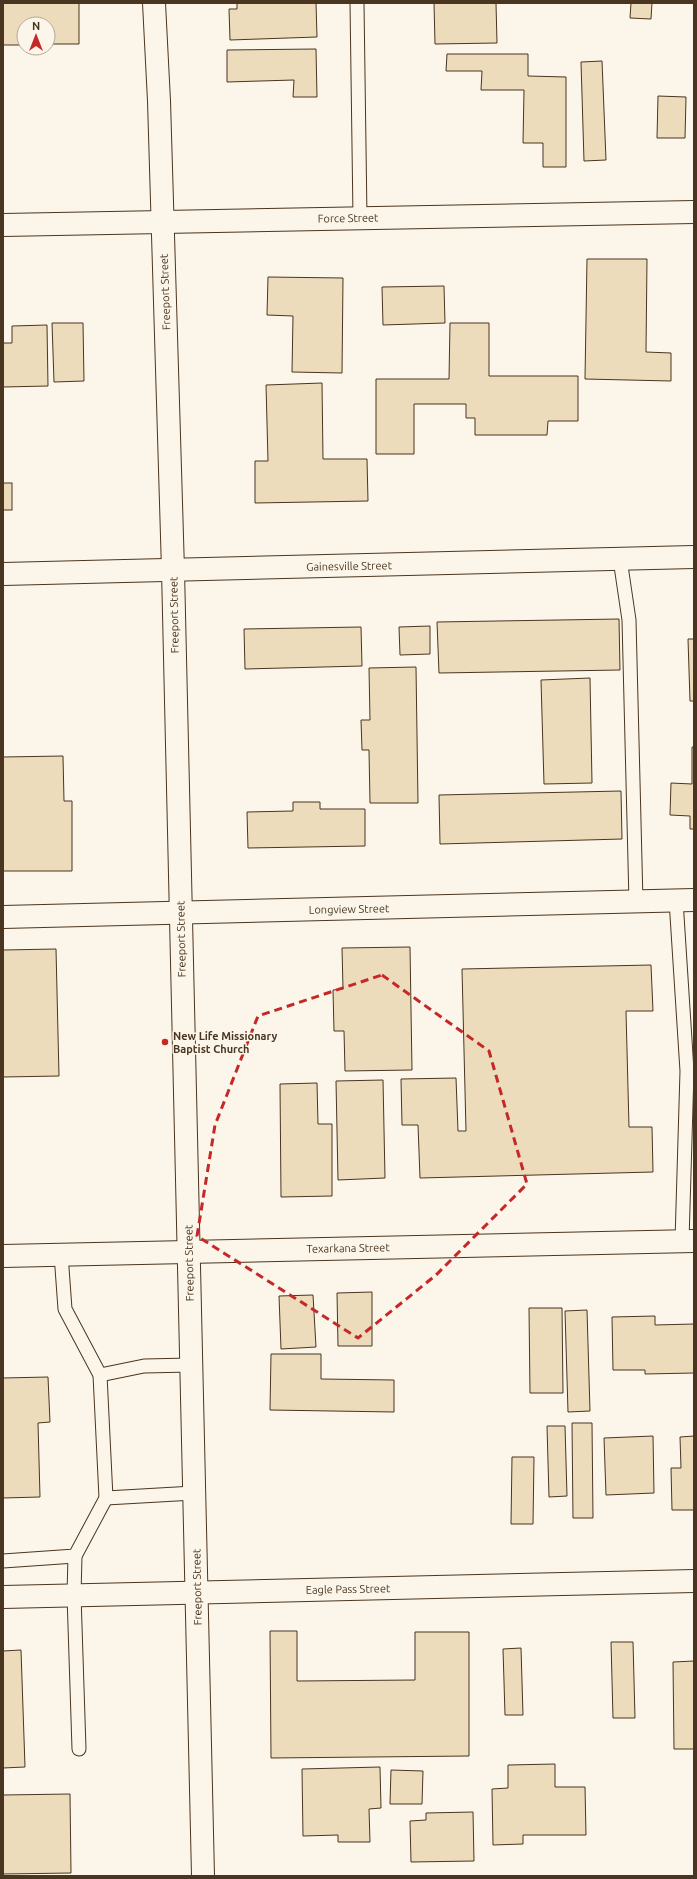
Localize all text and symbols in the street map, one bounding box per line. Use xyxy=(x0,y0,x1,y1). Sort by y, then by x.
north arrow xyxy=(16,16,56,56)
text: N xyxy=(32,20,40,32)
street label: Force Street xyxy=(318,211,379,225)
street label: Freeport Street xyxy=(158,253,172,330)
street label: Gainesville Street xyxy=(306,559,393,573)
street label: Freeport Street xyxy=(167,576,181,653)
street label: Freeport Street xyxy=(174,900,188,977)
street label: Longview Street xyxy=(309,902,390,916)
place label: New Life Missionary Baptist Church xyxy=(173,1030,277,1055)
marker: New Life Missionary Baptist Church xyxy=(160,1037,170,1047)
street label: Freeport Street xyxy=(182,1224,196,1301)
street label: Texarkana Street xyxy=(306,1241,390,1255)
street label: Freeport Street xyxy=(190,1548,204,1625)
street label: Eagle Pass Street xyxy=(306,1582,391,1596)

